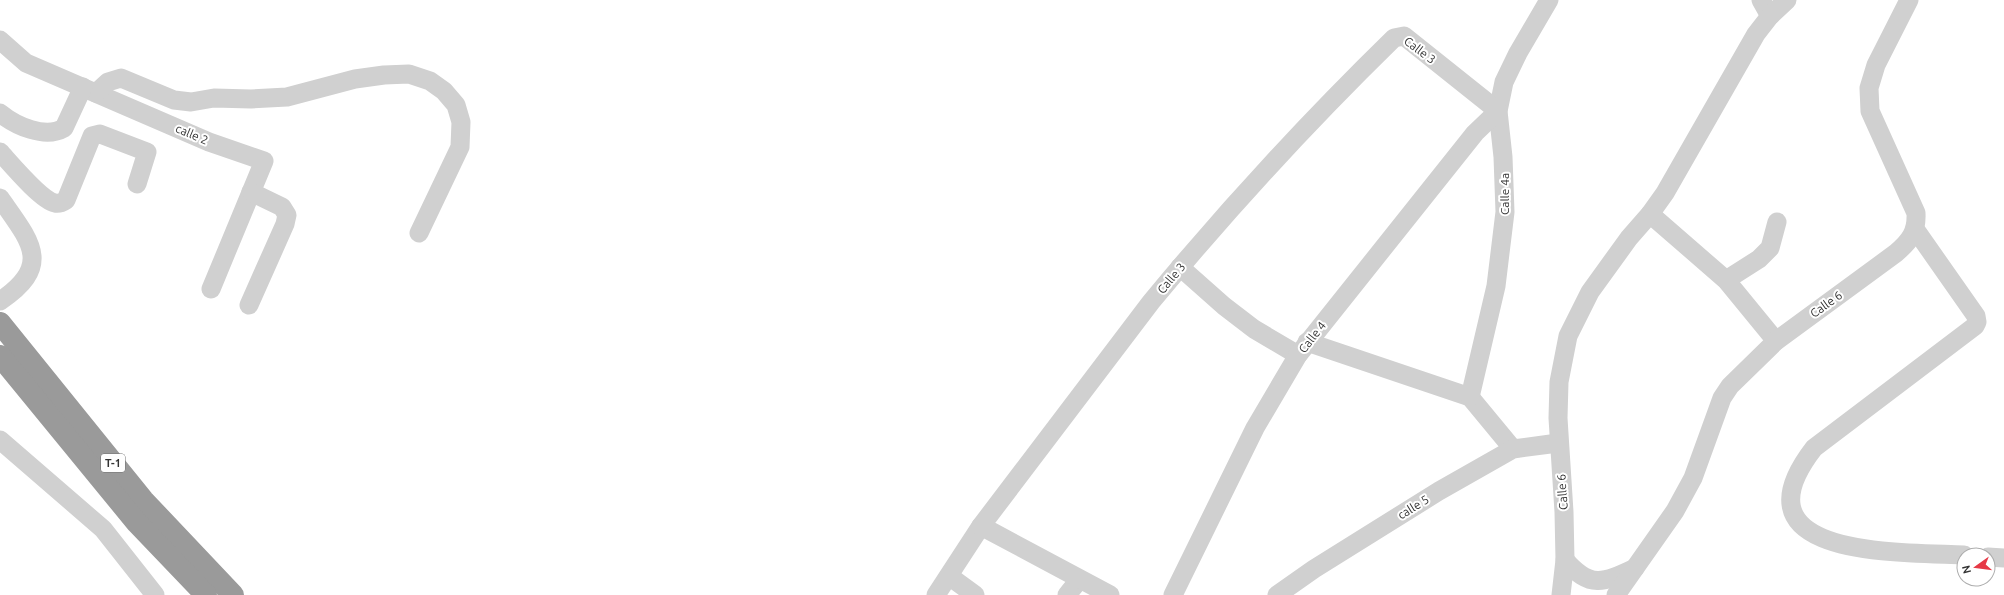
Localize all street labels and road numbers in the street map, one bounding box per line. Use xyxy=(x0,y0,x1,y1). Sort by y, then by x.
street label: Calle 3 xyxy=(1402,34,1438,66)
street label: calle 2 xyxy=(174,121,210,147)
street label: Calle 4a xyxy=(1498,173,1511,215)
street label: Calle 3 xyxy=(1154,260,1188,296)
street label: Calle 6 xyxy=(1808,288,1845,320)
street label: Calle 4 xyxy=(1296,319,1328,355)
road number: T-1 xyxy=(101,454,125,472)
street label: Calle 6 xyxy=(1554,473,1570,510)
street label: calle 5 xyxy=(1395,492,1431,522)

